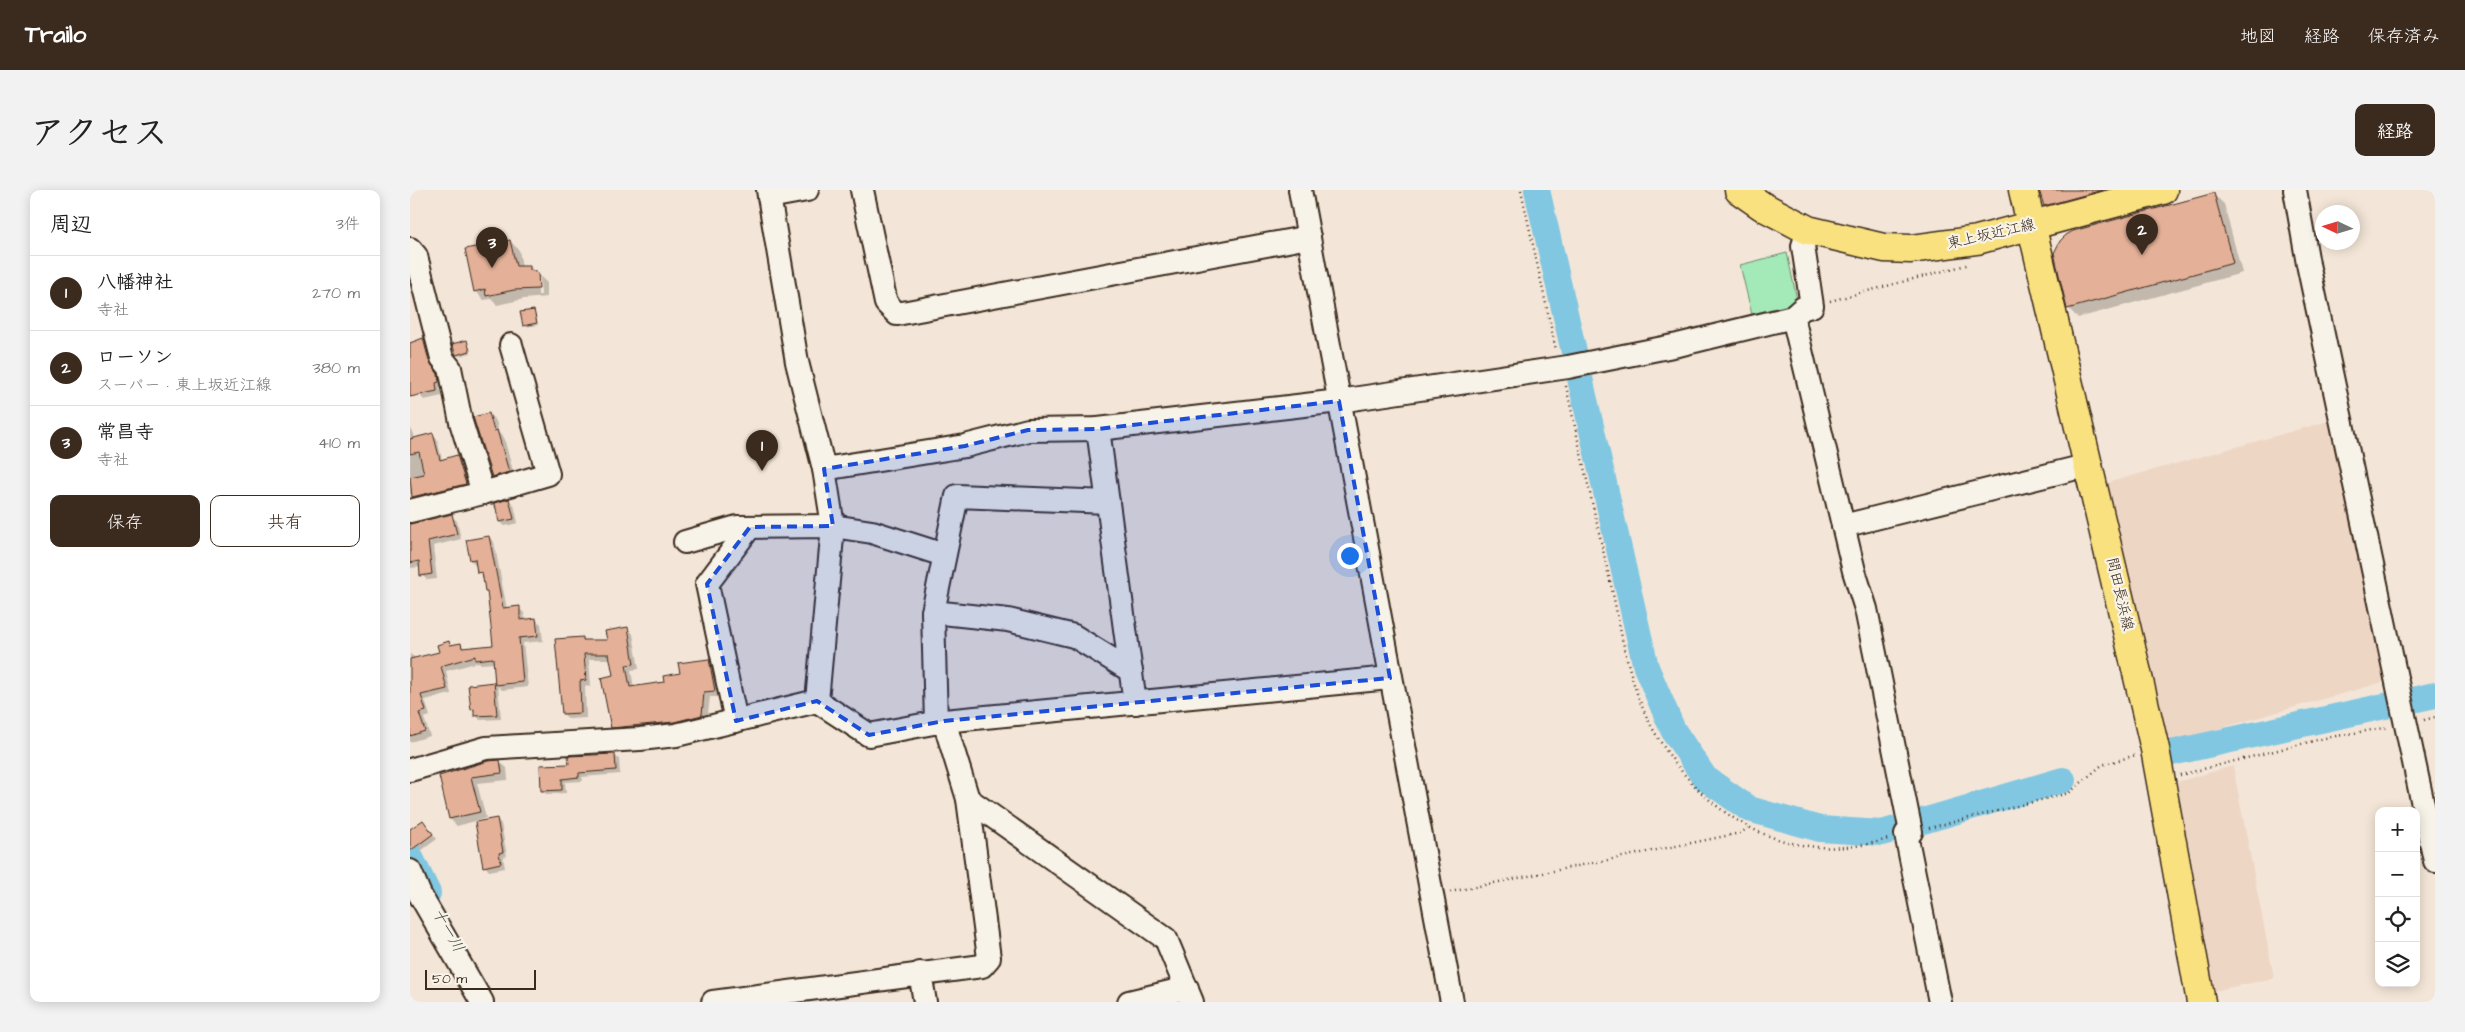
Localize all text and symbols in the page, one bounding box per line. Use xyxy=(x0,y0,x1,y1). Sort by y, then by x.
text: Trailo xyxy=(25,18,86,52)
text: 地図 xyxy=(2240,24,2276,49)
text: 経路 xyxy=(2304,24,2340,49)
text: 保存済み xyxy=(2368,24,2440,49)
button: 経路 xyxy=(2355,104,2435,156)
text: アクセス xyxy=(30,109,168,158)
north arrow xyxy=(2315,205,2360,250)
text: 周辺 xyxy=(50,210,92,239)
text: 3件 xyxy=(336,213,360,235)
street label: 東上坂近江線 xyxy=(1945,214,2037,254)
pin: 2 xyxy=(2126,214,2158,255)
pin: 3 xyxy=(476,227,508,268)
text: 八幡神社 xyxy=(97,269,173,296)
text: 1 xyxy=(65,282,67,304)
text: 270 m xyxy=(312,282,360,304)
text: 寺社 xyxy=(97,299,129,321)
text: ローソン xyxy=(97,344,173,371)
text: 2 xyxy=(61,357,71,379)
text: 380 m xyxy=(313,357,360,379)
text: スーパー · 東上坂近江線 xyxy=(97,374,271,396)
text: 常昌寺 xyxy=(97,419,154,446)
pin: 1 xyxy=(746,430,778,471)
text: 3 xyxy=(62,432,70,454)
text: 410 m xyxy=(318,432,360,454)
text: 寺社 xyxy=(97,449,129,471)
button: 保存 xyxy=(50,495,200,547)
button: 共有 xyxy=(210,495,360,547)
your location xyxy=(1337,543,1363,569)
street label: 間田長浜線 xyxy=(2101,555,2139,633)
map controls xyxy=(2375,807,2420,987)
button: + xyxy=(2375,807,2420,852)
button: − xyxy=(2375,852,2420,897)
button: locate xyxy=(2375,897,2420,942)
water label: 十一川 xyxy=(426,904,470,956)
button: layers xyxy=(2375,942,2420,987)
scale bar xyxy=(425,967,536,990)
text: 50 m xyxy=(432,969,467,989)

